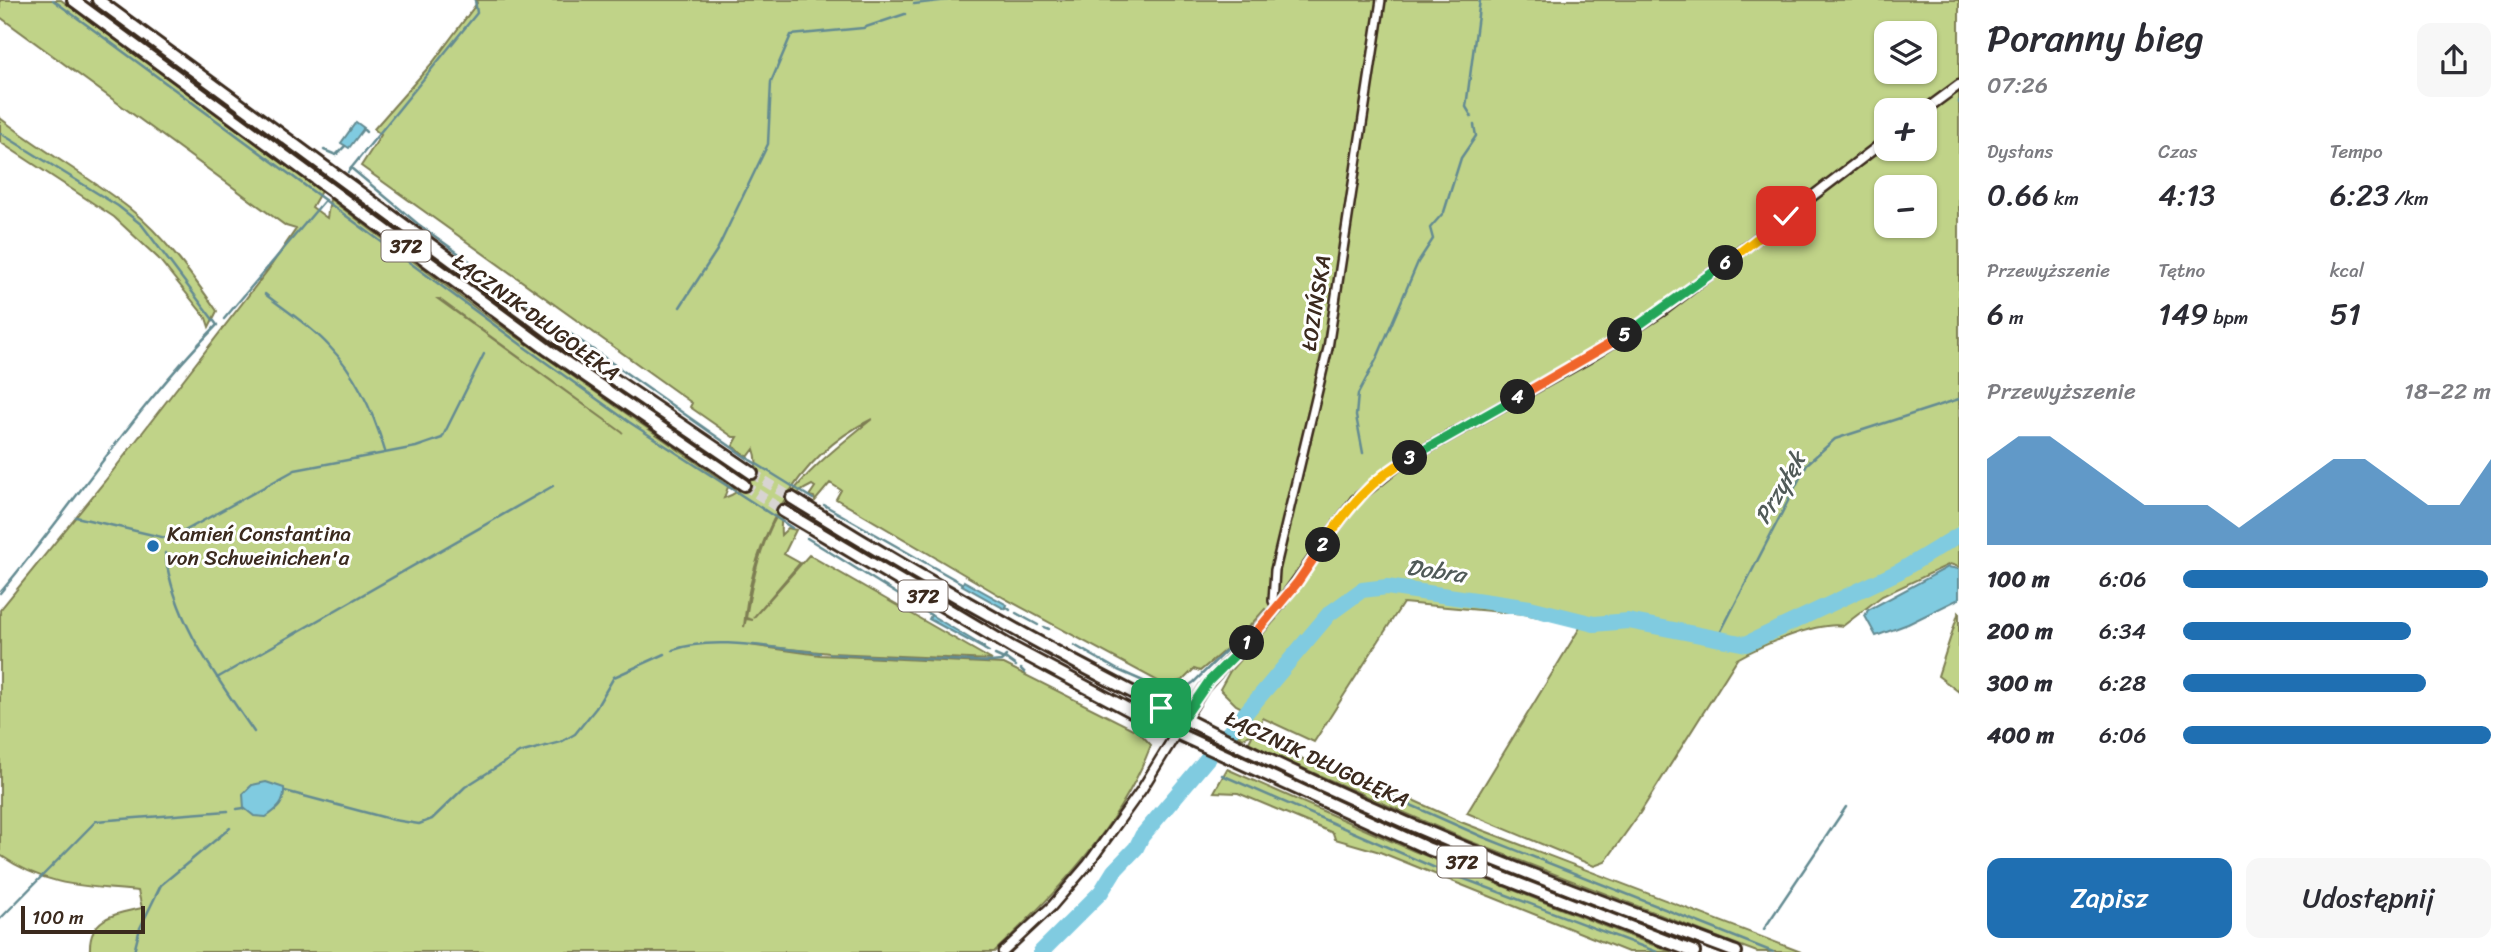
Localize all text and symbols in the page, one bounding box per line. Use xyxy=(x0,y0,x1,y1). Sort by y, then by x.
text: Poranny bieg xyxy=(1987,5,2204,72)
map controls xyxy=(1874,21,1937,238)
button: layers xyxy=(1874,21,1937,84)
button: share xyxy=(2417,23,2491,97)
text: 07:26 xyxy=(1987,65,2048,106)
button: + xyxy=(1874,98,1937,161)
text: Dystans xyxy=(1987,135,2053,168)
text: Czas xyxy=(2158,135,2198,168)
text: Tempo xyxy=(2330,135,2383,168)
text: 0.66 xyxy=(1987,168,2049,222)
text: 4:13 xyxy=(2158,168,2215,222)
text: 6:23 xyxy=(2330,168,2390,222)
button: − xyxy=(1874,175,1937,238)
text: km xyxy=(2049,182,2079,215)
text: /km xyxy=(2390,182,2429,215)
pin xyxy=(1756,186,1816,246)
icon: check xyxy=(1767,197,1805,235)
road number: 372 xyxy=(382,230,430,262)
street label: ŁĄCZNIK DŁUGOŁĘKA xyxy=(444,243,628,391)
pin: 6 xyxy=(1708,246,1744,280)
text: 6 xyxy=(1720,246,1731,279)
street label: ŁOZIŃSKA xyxy=(1290,252,1342,354)
text: Przewyższenie xyxy=(1987,254,2110,287)
text: Tętno xyxy=(2158,254,2205,287)
text: kcal xyxy=(2330,254,2364,287)
text: 6 xyxy=(1987,287,2004,341)
text: 149 xyxy=(2158,287,2208,341)
text: 51 xyxy=(2330,287,2361,341)
text: m xyxy=(2004,301,2024,334)
text: bpm xyxy=(2208,301,2248,334)
pin: 5 xyxy=(1608,318,1642,352)
text: 5 xyxy=(1619,318,1630,351)
text: Przewyższenie xyxy=(1987,371,2136,412)
text: 18–22 m xyxy=(2404,371,2491,412)
pin: 4 xyxy=(1500,380,1536,414)
text: 4 xyxy=(1512,380,1523,413)
pin: 3 xyxy=(1392,440,1428,476)
text: 3 xyxy=(1404,441,1415,474)
water label: Przyłęk xyxy=(1743,442,1819,532)
place label: Kamień Constantina von Schweinichen'a xyxy=(167,515,352,577)
pin: 2 xyxy=(1306,528,1340,562)
text: 2 xyxy=(1317,528,1328,561)
marker: Kamień Constantina von Schweinichen'a xyxy=(145,538,161,554)
water label: Dobra xyxy=(1404,547,1472,596)
text: 100 m xyxy=(1987,559,2050,600)
text: 6:06 xyxy=(2099,559,2147,600)
road number: 372 xyxy=(898,580,948,611)
text: 200 m xyxy=(1987,611,2053,652)
text: 6:34 xyxy=(2099,611,2146,652)
pin: 1 xyxy=(1230,626,1264,660)
text: 1 xyxy=(1242,626,1251,659)
text: 300 m xyxy=(1987,663,2052,704)
text: 6:28 xyxy=(2099,663,2146,704)
pin xyxy=(1131,678,1191,738)
icon: arrive xyxy=(1142,689,1180,727)
street label: ŁĄCZNIK DŁUGOŁĘKA xyxy=(1218,699,1416,819)
text: 400 m xyxy=(1987,715,2054,756)
text: 6:06 xyxy=(2099,715,2147,756)
road number: 372 xyxy=(1438,846,1486,877)
button: Zapisz xyxy=(1987,858,2232,938)
button: Udostępnij xyxy=(2246,858,2491,938)
text: 100 m xyxy=(32,901,84,934)
scale bar xyxy=(21,903,145,935)

